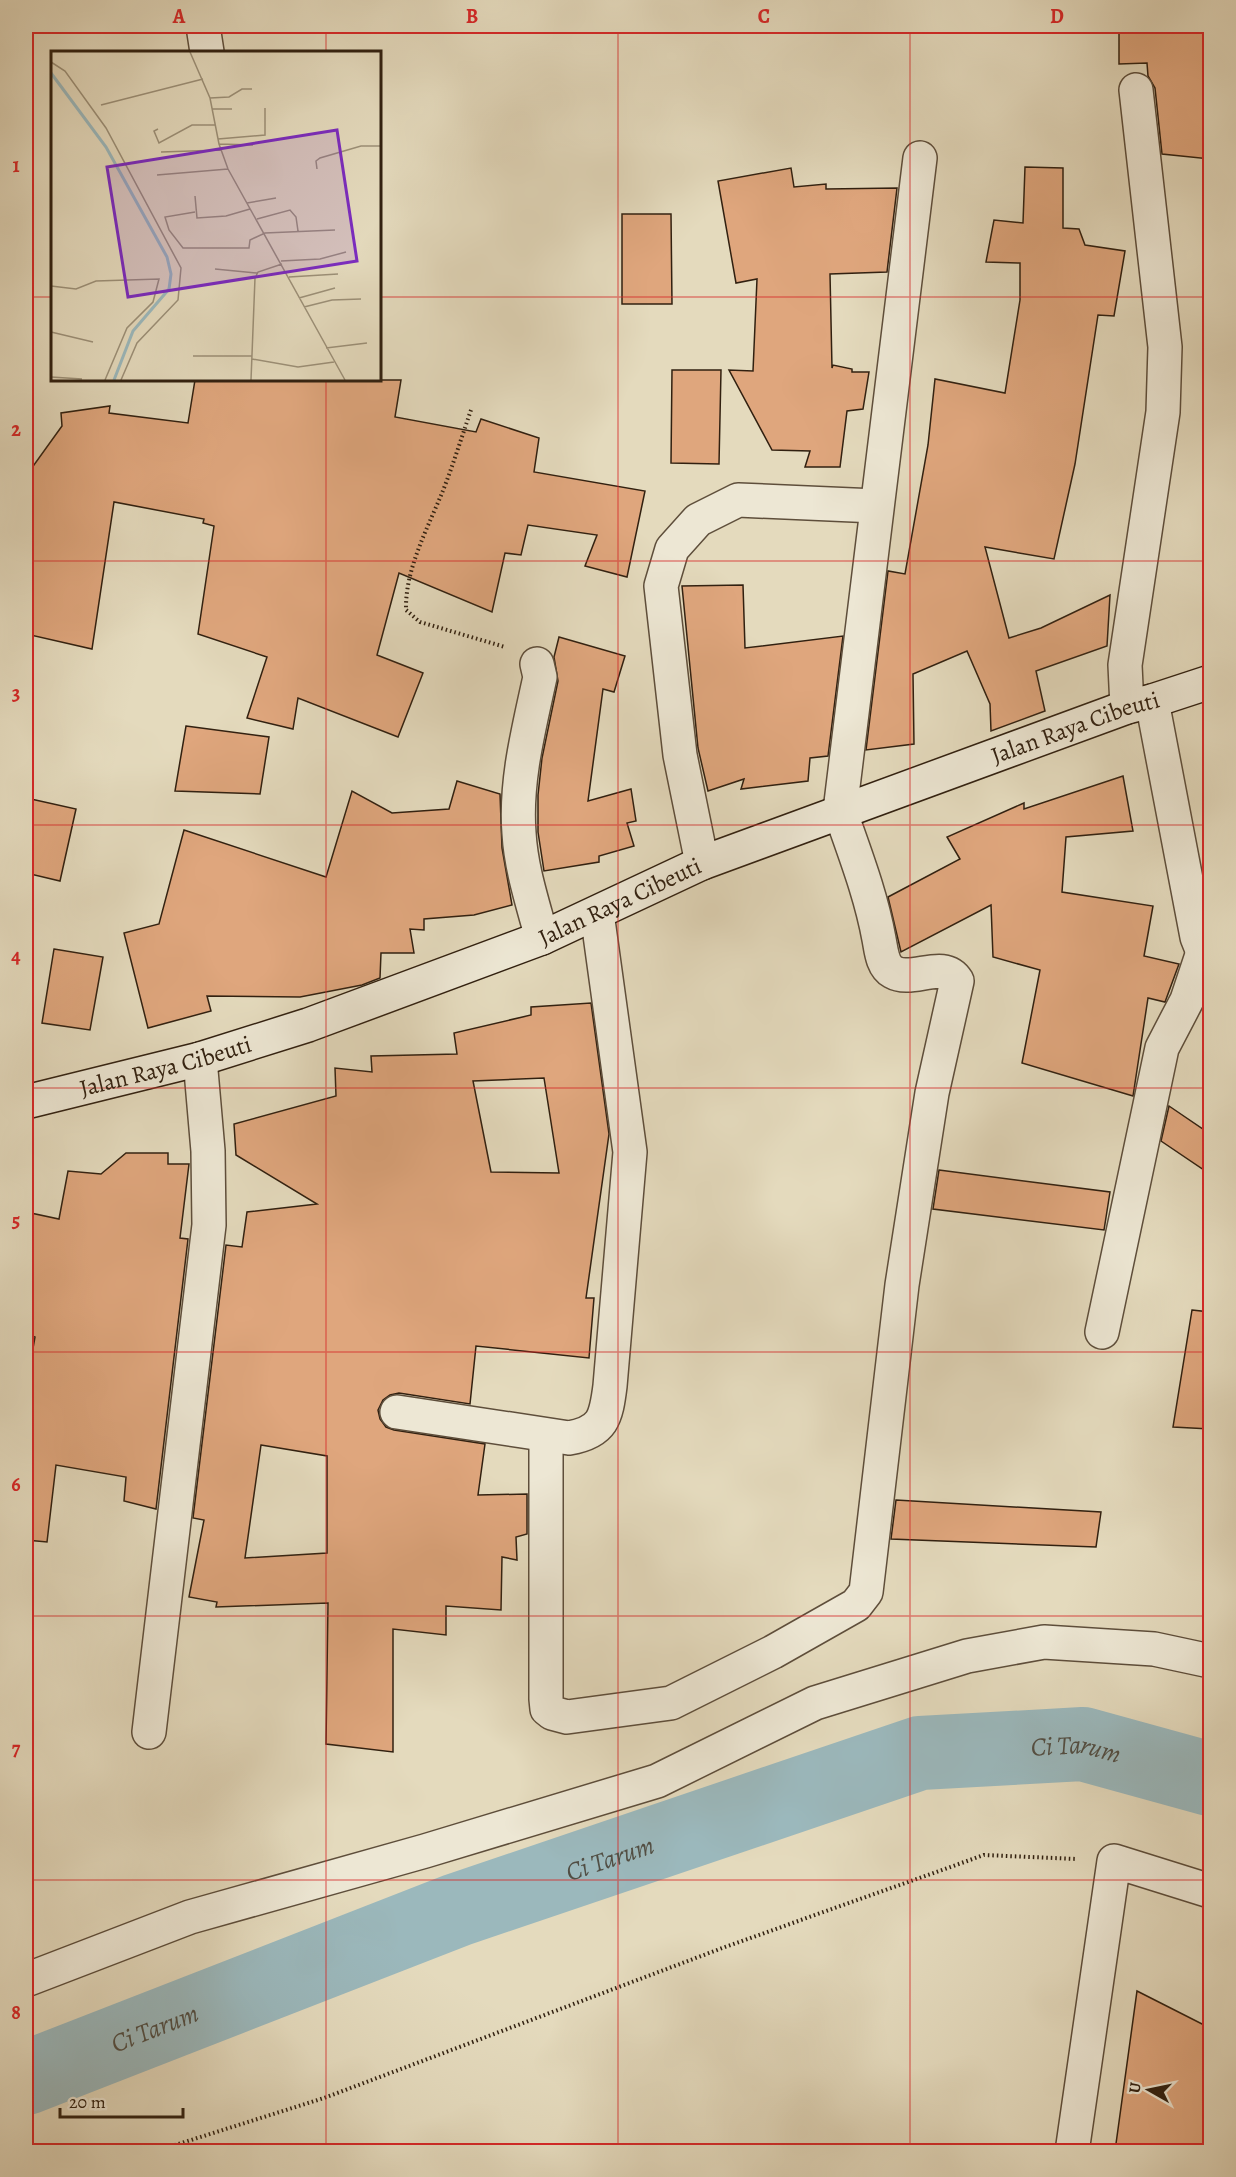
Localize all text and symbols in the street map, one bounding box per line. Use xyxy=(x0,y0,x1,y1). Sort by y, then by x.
text: A xyxy=(172,3,186,30)
text: B xyxy=(466,3,478,30)
text: C xyxy=(758,3,770,30)
text: D xyxy=(1050,3,1064,30)
inset map xyxy=(51,51,381,381)
text: 1 xyxy=(12,152,20,179)
text: 2 xyxy=(11,416,21,443)
text: 3 xyxy=(12,680,20,707)
street label: Jalan Raya Cibeuti xyxy=(987,684,1164,772)
street label: Jalan Raya Cibeuti xyxy=(533,850,706,953)
text: 4 xyxy=(11,943,21,970)
street label: Jalan Raya Cibeuti xyxy=(76,1028,255,1104)
text: 5 xyxy=(12,1207,20,1234)
text: 6 xyxy=(11,1471,21,1498)
water label: Ci Tarum xyxy=(1030,1727,1125,1772)
text: 7 xyxy=(12,1735,21,1762)
water label: Ci Tarum xyxy=(561,1827,659,1890)
water label: Ci Tarum xyxy=(106,1995,204,2061)
text: 8 xyxy=(11,1999,21,2026)
north arrow xyxy=(1119,2060,1179,2120)
text: U xyxy=(1123,2080,1147,2095)
scale bar xyxy=(60,2081,183,2119)
text: 20 m xyxy=(69,2090,106,2114)

